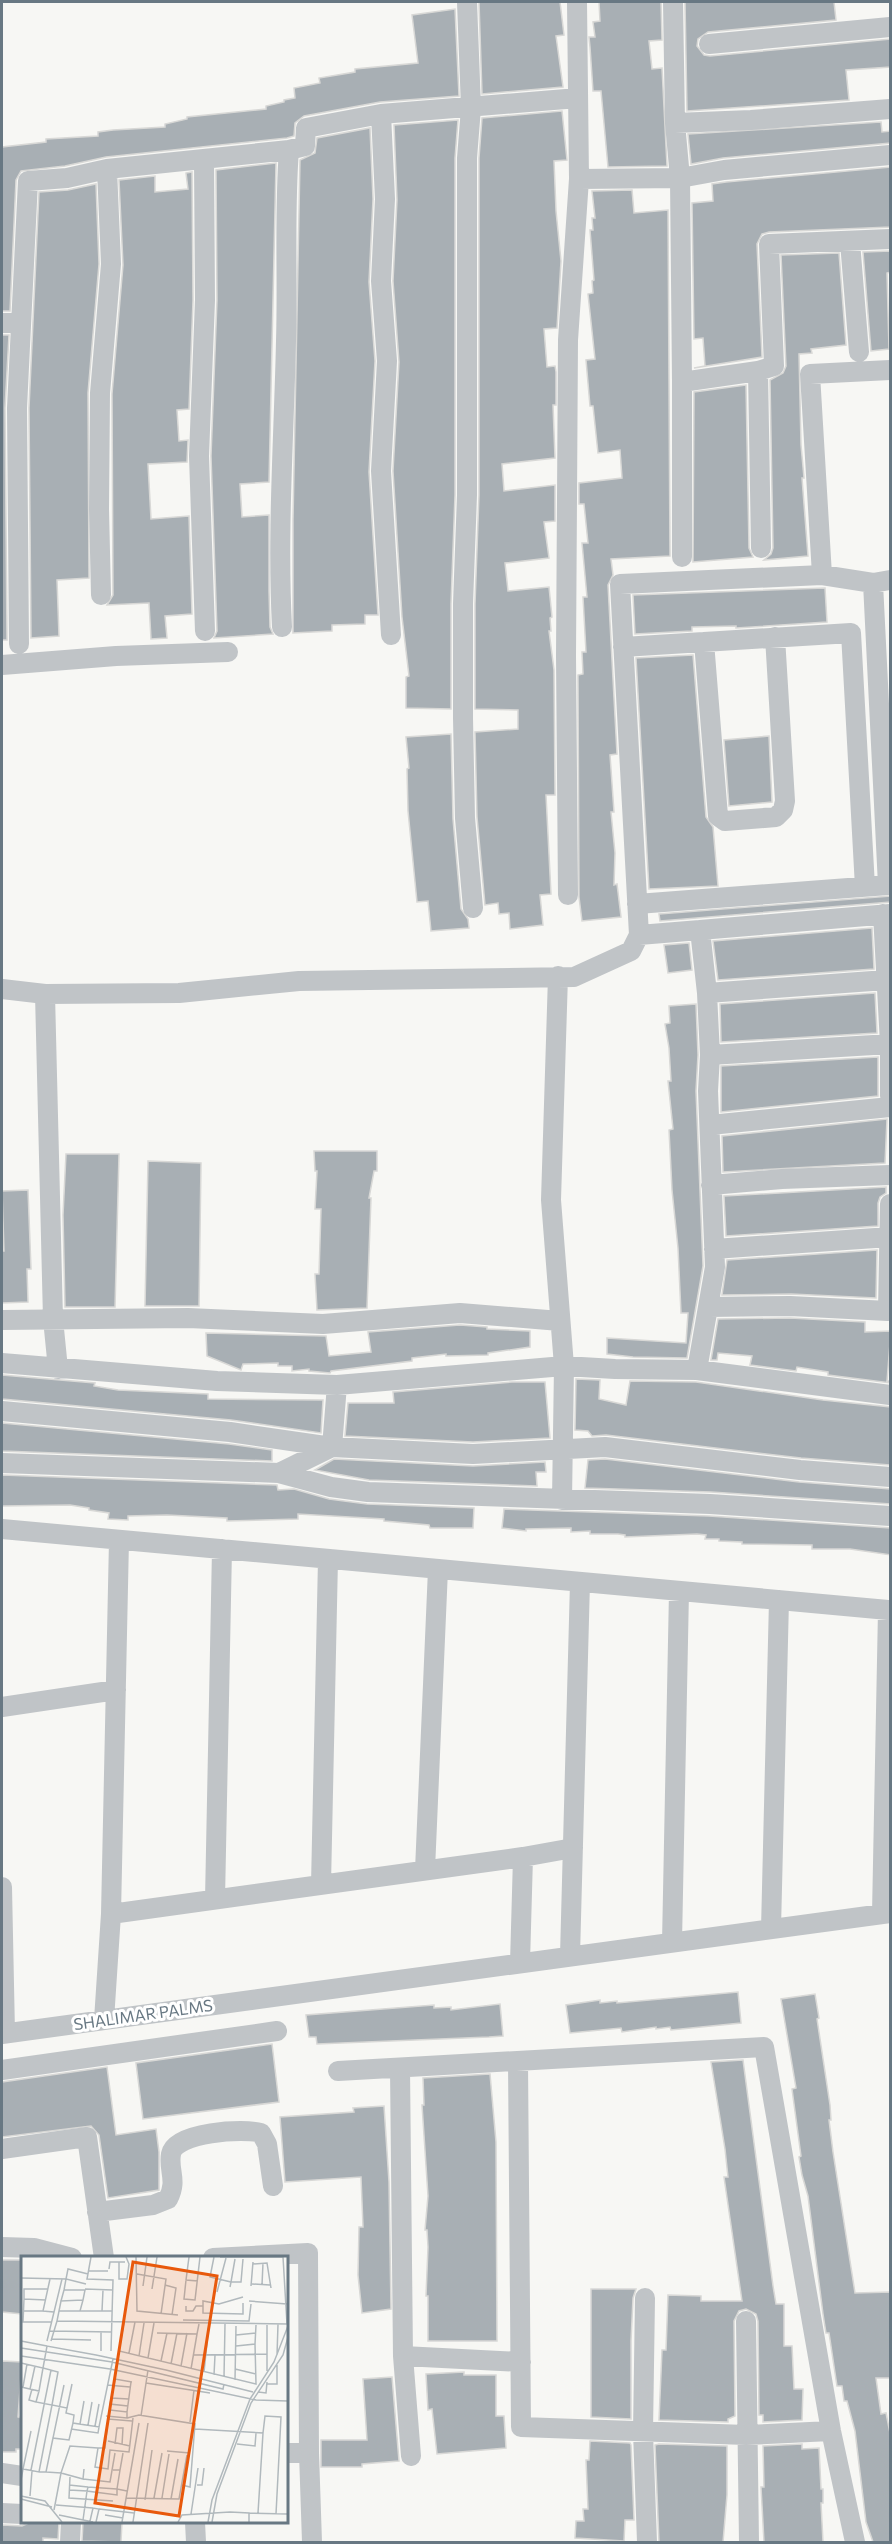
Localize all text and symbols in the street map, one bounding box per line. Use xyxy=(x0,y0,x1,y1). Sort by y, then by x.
street label: SHALIMAR PALMS xyxy=(72,1995,214,2033)
inset map xyxy=(21,2256,288,2523)

